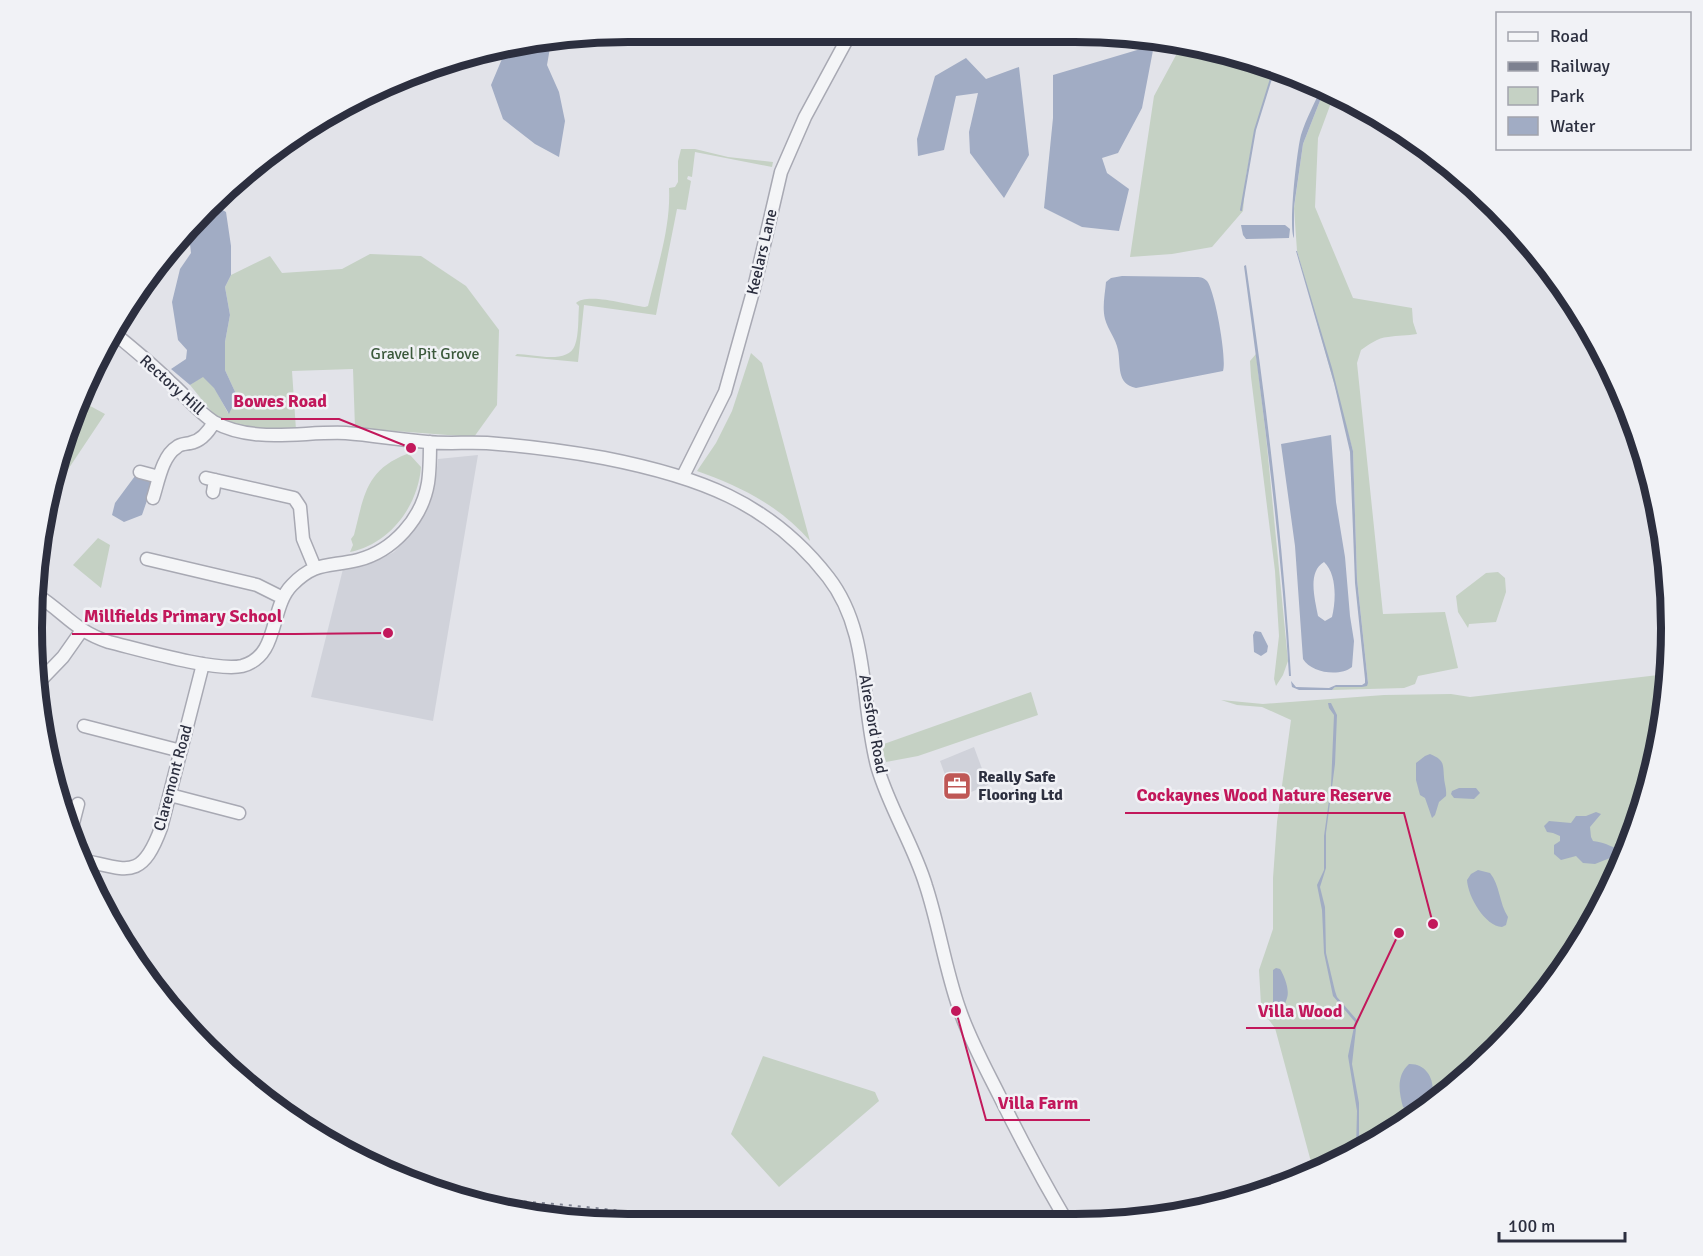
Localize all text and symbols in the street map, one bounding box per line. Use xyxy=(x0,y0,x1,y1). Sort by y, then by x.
legend xyxy=(1496,12,1691,150)
text: Road xyxy=(1550,25,1589,47)
text: Railway xyxy=(1550,55,1611,77)
text: Park xyxy=(1550,85,1585,107)
text: Water xyxy=(1550,115,1596,137)
street label: Keelars Lane xyxy=(742,207,782,297)
park label: Gravel Pit Grove xyxy=(371,344,479,364)
street label: Rectory Hill xyxy=(135,351,209,420)
callout: Bowes Road xyxy=(221,383,339,419)
text: Bowes Road xyxy=(233,390,327,412)
callout: Millfields Primary School xyxy=(72,598,295,634)
text: Millfields Primary School xyxy=(84,605,283,627)
street label: Alresford Road xyxy=(854,673,892,775)
street label: Claremont Road xyxy=(149,723,197,833)
place label: Really Safe Flooring Ltd xyxy=(978,767,1063,805)
office icon: Really Safe Flooring Ltd xyxy=(941,770,973,802)
callout: Cockaynes Wood Nature Reserve xyxy=(1125,777,1404,813)
text: Cockaynes Wood Nature Reserve xyxy=(1137,784,1391,806)
callout: Villa Wood xyxy=(1246,992,1354,1028)
text: Villa Wood xyxy=(1258,1000,1343,1022)
callout: Villa Farm xyxy=(986,1084,1090,1120)
text: Villa Farm xyxy=(998,1092,1078,1114)
scale bar xyxy=(1499,1205,1625,1243)
text: 100 m xyxy=(1508,1215,1555,1237)

